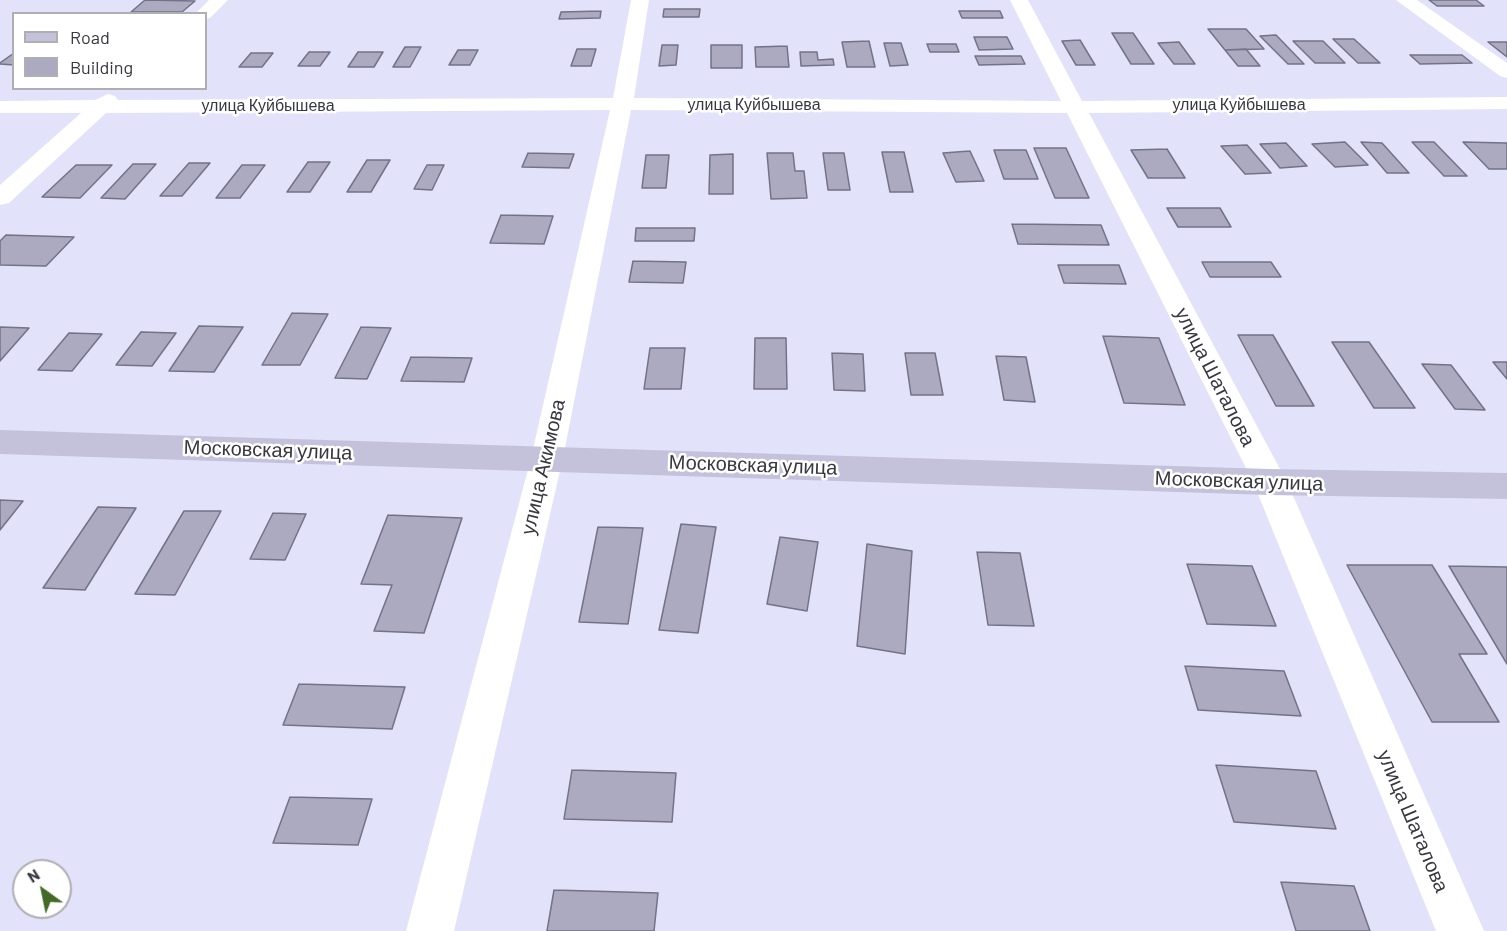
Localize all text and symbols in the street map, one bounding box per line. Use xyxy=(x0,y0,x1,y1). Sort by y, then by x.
legend xyxy=(12,12,207,90)
text: Road xyxy=(70,26,110,48)
text: Building xyxy=(70,56,133,78)
street label: улица Куйбышева xyxy=(687,95,821,115)
street label: улица Куйбышева xyxy=(1172,95,1306,115)
street label: улица Куйбышева xyxy=(201,96,335,116)
street label: улица Шаталова xyxy=(1170,304,1260,450)
street label: улица Акимова xyxy=(516,397,570,537)
street label: Московская улица xyxy=(183,435,353,465)
street label: Московская улица xyxy=(668,450,838,480)
street label: Московская улица xyxy=(1154,466,1324,496)
street label: улица Шаталова xyxy=(1372,746,1454,896)
north arrow xyxy=(12,859,72,919)
text: N xyxy=(23,864,43,886)

